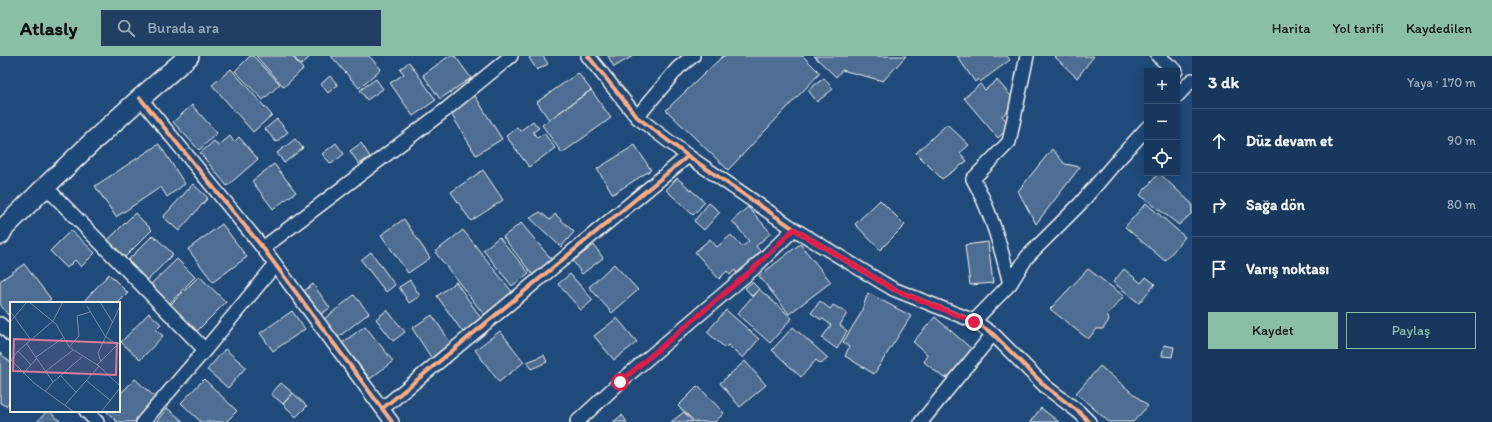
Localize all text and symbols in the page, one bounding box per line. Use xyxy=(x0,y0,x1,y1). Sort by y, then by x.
search box xyxy=(101,10,381,46)
text: Atlasly xyxy=(20,17,77,40)
icon: search xyxy=(115,17,137,39)
text: Burada ara xyxy=(147,19,219,37)
text: Harita xyxy=(1272,20,1310,37)
text: Yol tarifi xyxy=(1332,20,1384,37)
text: Kaydedilen xyxy=(1406,20,1472,37)
map controls xyxy=(1144,68,1180,176)
button: + xyxy=(1144,68,1180,104)
text: 3 dk xyxy=(1208,72,1239,92)
text: Yaya · 170 m xyxy=(1407,75,1476,90)
button: − xyxy=(1144,104,1180,140)
icon: ahead xyxy=(1208,130,1230,152)
text: Düz devam et xyxy=(1246,132,1333,150)
text: 90 m xyxy=(1447,133,1476,148)
button: locate xyxy=(1144,140,1180,176)
icon: right xyxy=(1208,194,1230,216)
text: Sağa dön xyxy=(1246,196,1305,214)
text: 80 m xyxy=(1447,197,1476,212)
icon: arrive xyxy=(1208,258,1230,280)
text: Varış noktası xyxy=(1246,260,1329,278)
inset map xyxy=(10,302,120,412)
button: Kaydet xyxy=(1208,312,1338,349)
button: Paylaş xyxy=(1346,312,1476,349)
route end xyxy=(965,313,983,331)
route start xyxy=(611,373,629,391)

